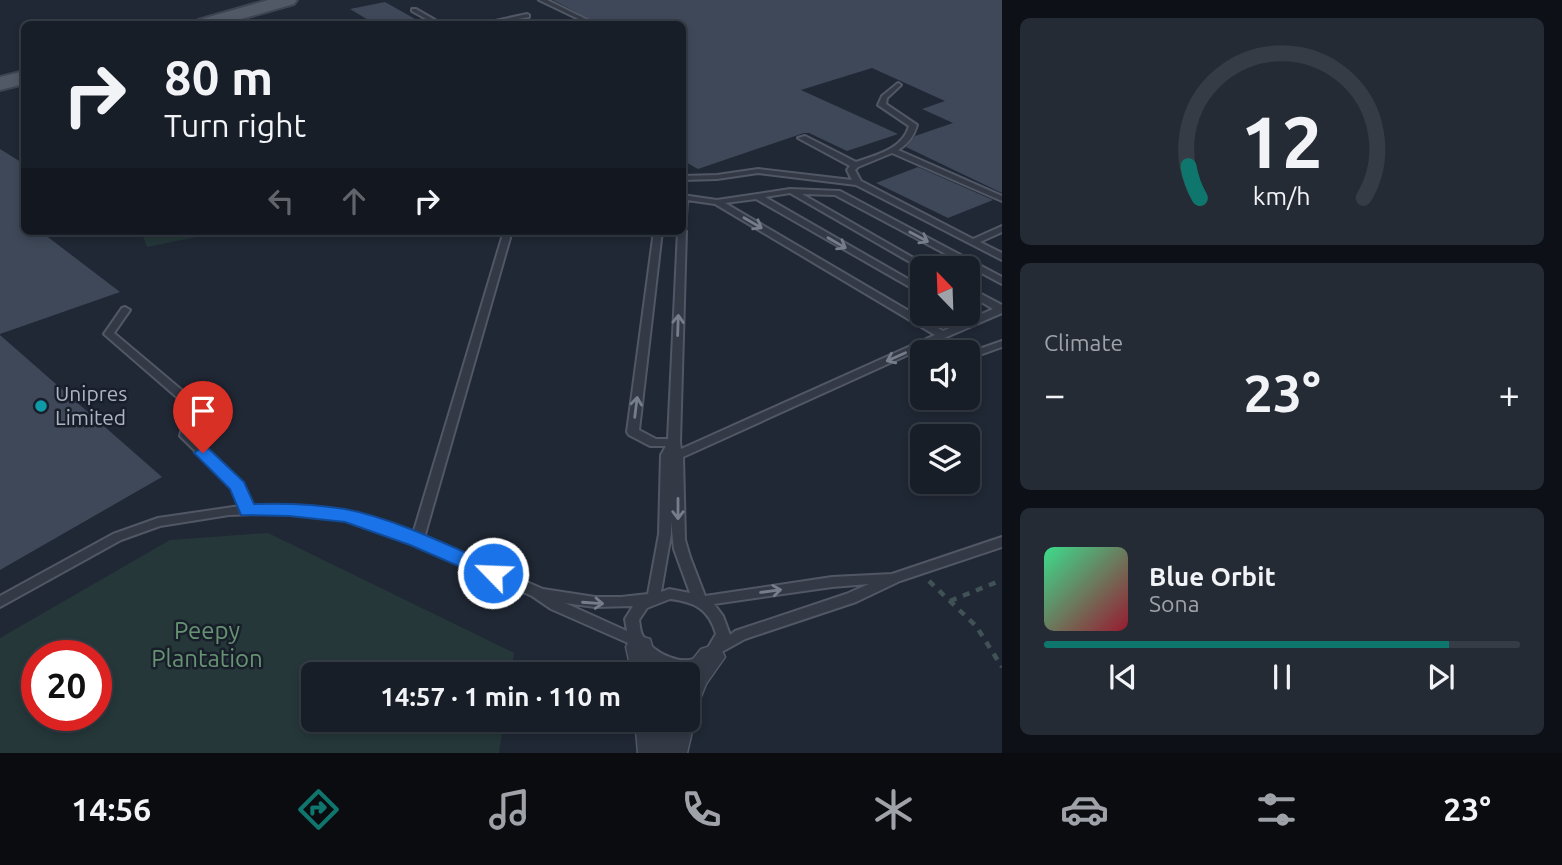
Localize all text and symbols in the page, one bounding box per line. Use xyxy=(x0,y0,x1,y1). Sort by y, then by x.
icon: right xyxy=(49,49,140,140)
text: 80 m xyxy=(164,49,273,104)
text: 12 xyxy=(1241,100,1323,182)
text: Turn right xyxy=(164,107,306,143)
text: km/h xyxy=(1253,181,1311,209)
icon: left xyxy=(262,182,300,220)
icon: ahead xyxy=(335,182,373,220)
icon: right xyxy=(408,182,446,220)
one-way arrow xyxy=(742,216,762,230)
one-way arrow xyxy=(908,230,929,244)
one-way arrow xyxy=(827,236,847,250)
north arrow xyxy=(910,256,980,326)
map controls xyxy=(910,256,980,494)
one-way arrow xyxy=(672,313,685,336)
text: Climate xyxy=(1044,330,1123,355)
button: sound xyxy=(910,340,980,410)
one-way arrow xyxy=(885,351,907,364)
text: 23° xyxy=(1243,364,1321,422)
text: − xyxy=(1044,373,1065,415)
text: + xyxy=(1499,373,1520,415)
place label: Unipres Limited xyxy=(55,381,127,429)
pin xyxy=(173,381,233,453)
icon: arrive xyxy=(184,392,222,430)
one-way arrow xyxy=(630,397,643,419)
marker: Unipres Limited xyxy=(33,398,49,414)
button: layers xyxy=(910,424,980,494)
one-way arrow xyxy=(671,498,685,521)
position arrow xyxy=(456,536,530,610)
text: Blue Orbit xyxy=(1149,562,1276,591)
one-way arrow xyxy=(759,584,782,597)
text: Sona xyxy=(1149,591,1199,616)
one-way arrow xyxy=(581,597,604,610)
park label: Peepy Plantation xyxy=(151,617,263,672)
speed limit sign: 20 xyxy=(21,640,112,731)
icon: previous xyxy=(1104,658,1142,696)
icon: pause xyxy=(1263,658,1301,696)
icon: next xyxy=(1422,658,1460,696)
text: 14:57 · 1 min · 110 m xyxy=(380,682,621,711)
icon: directions xyxy=(294,785,343,834)
icon: music xyxy=(485,785,534,834)
icon: phone xyxy=(677,785,726,834)
icon: climate xyxy=(869,785,918,834)
icon: car xyxy=(1060,785,1109,834)
icon: filters xyxy=(1252,785,1301,834)
text: 14:56 xyxy=(71,791,151,827)
text: 23° xyxy=(1443,791,1491,827)

